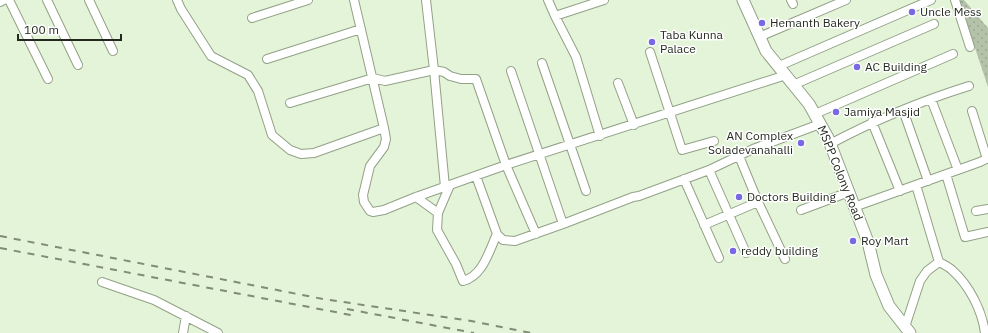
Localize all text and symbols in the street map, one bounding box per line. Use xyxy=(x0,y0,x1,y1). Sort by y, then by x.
place label: Uncle Mess xyxy=(920,4,982,19)
marker: Uncle Mess xyxy=(907,7,917,17)
place label: Hemanth Bakery xyxy=(770,15,860,30)
scale bar xyxy=(18,16,121,42)
marker: Hemanth Bakery xyxy=(757,18,767,28)
text: 100 m xyxy=(24,22,59,37)
place label: Taba Kunna Palace xyxy=(660,27,724,56)
marker: Taba Kunna Palace xyxy=(647,37,657,47)
place label: AC Building xyxy=(865,59,927,74)
marker: AC Building xyxy=(852,62,862,72)
place label: Jamiya Masjid xyxy=(844,104,920,119)
marker: Jamiya Masjid xyxy=(831,107,841,117)
street label: MSPP Colony Road xyxy=(815,123,866,223)
place label: AN Complex Soladevanahalli xyxy=(708,128,793,157)
marker: AN Complex Soladevanahalli xyxy=(796,138,806,148)
place label: Doctors Building xyxy=(747,189,836,204)
marker: Doctors Building xyxy=(734,192,744,202)
place label: Roy Mart xyxy=(861,233,909,248)
marker: Roy Mart xyxy=(848,236,858,246)
place label: reddy building xyxy=(741,243,818,258)
marker: reddy building xyxy=(728,246,738,256)

